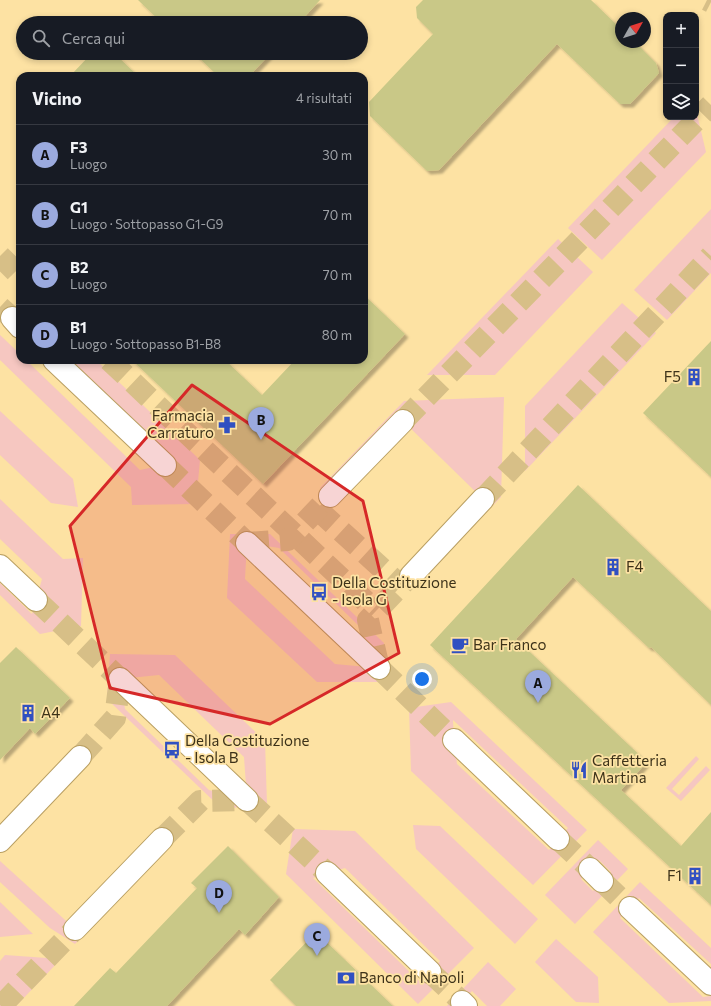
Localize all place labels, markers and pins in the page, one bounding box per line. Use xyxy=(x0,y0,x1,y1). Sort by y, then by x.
place label: F5 xyxy=(664,367,681,385)
building icon: F5 xyxy=(684,367,704,387)
place label: Farmacia Carraturo xyxy=(147,406,214,441)
pin: B xyxy=(248,407,274,440)
pharmacy icon: Farmacia Carraturo xyxy=(217,415,237,435)
building icon: F4 xyxy=(603,557,623,577)
place label: F4 xyxy=(626,557,643,575)
place label: Della Costituzione - Isola G xyxy=(332,573,457,608)
bus stop icon: Della Costituzione - Isola G xyxy=(309,582,329,602)
cafe icon: Bar Franco xyxy=(450,635,470,655)
place label: Bar Franco xyxy=(473,635,546,653)
pin: A xyxy=(525,670,551,703)
building icon: A4 xyxy=(18,703,38,723)
place label: A4 xyxy=(41,703,60,721)
place label: Della Costituzione - Isola B xyxy=(185,731,310,766)
bus stop icon: Della Costituzione - Isola B xyxy=(162,740,182,760)
place label: Caffetteria Martina xyxy=(592,751,667,786)
restaurant icon: Caffetteria Martina xyxy=(569,760,589,780)
place label: F1 xyxy=(667,866,682,884)
building icon: F1 xyxy=(685,866,705,886)
pin: D xyxy=(206,880,232,913)
pin: C xyxy=(304,923,330,956)
bank icon: Banco di Napoli xyxy=(336,968,356,988)
place label: Banco di Napoli xyxy=(359,968,464,986)

